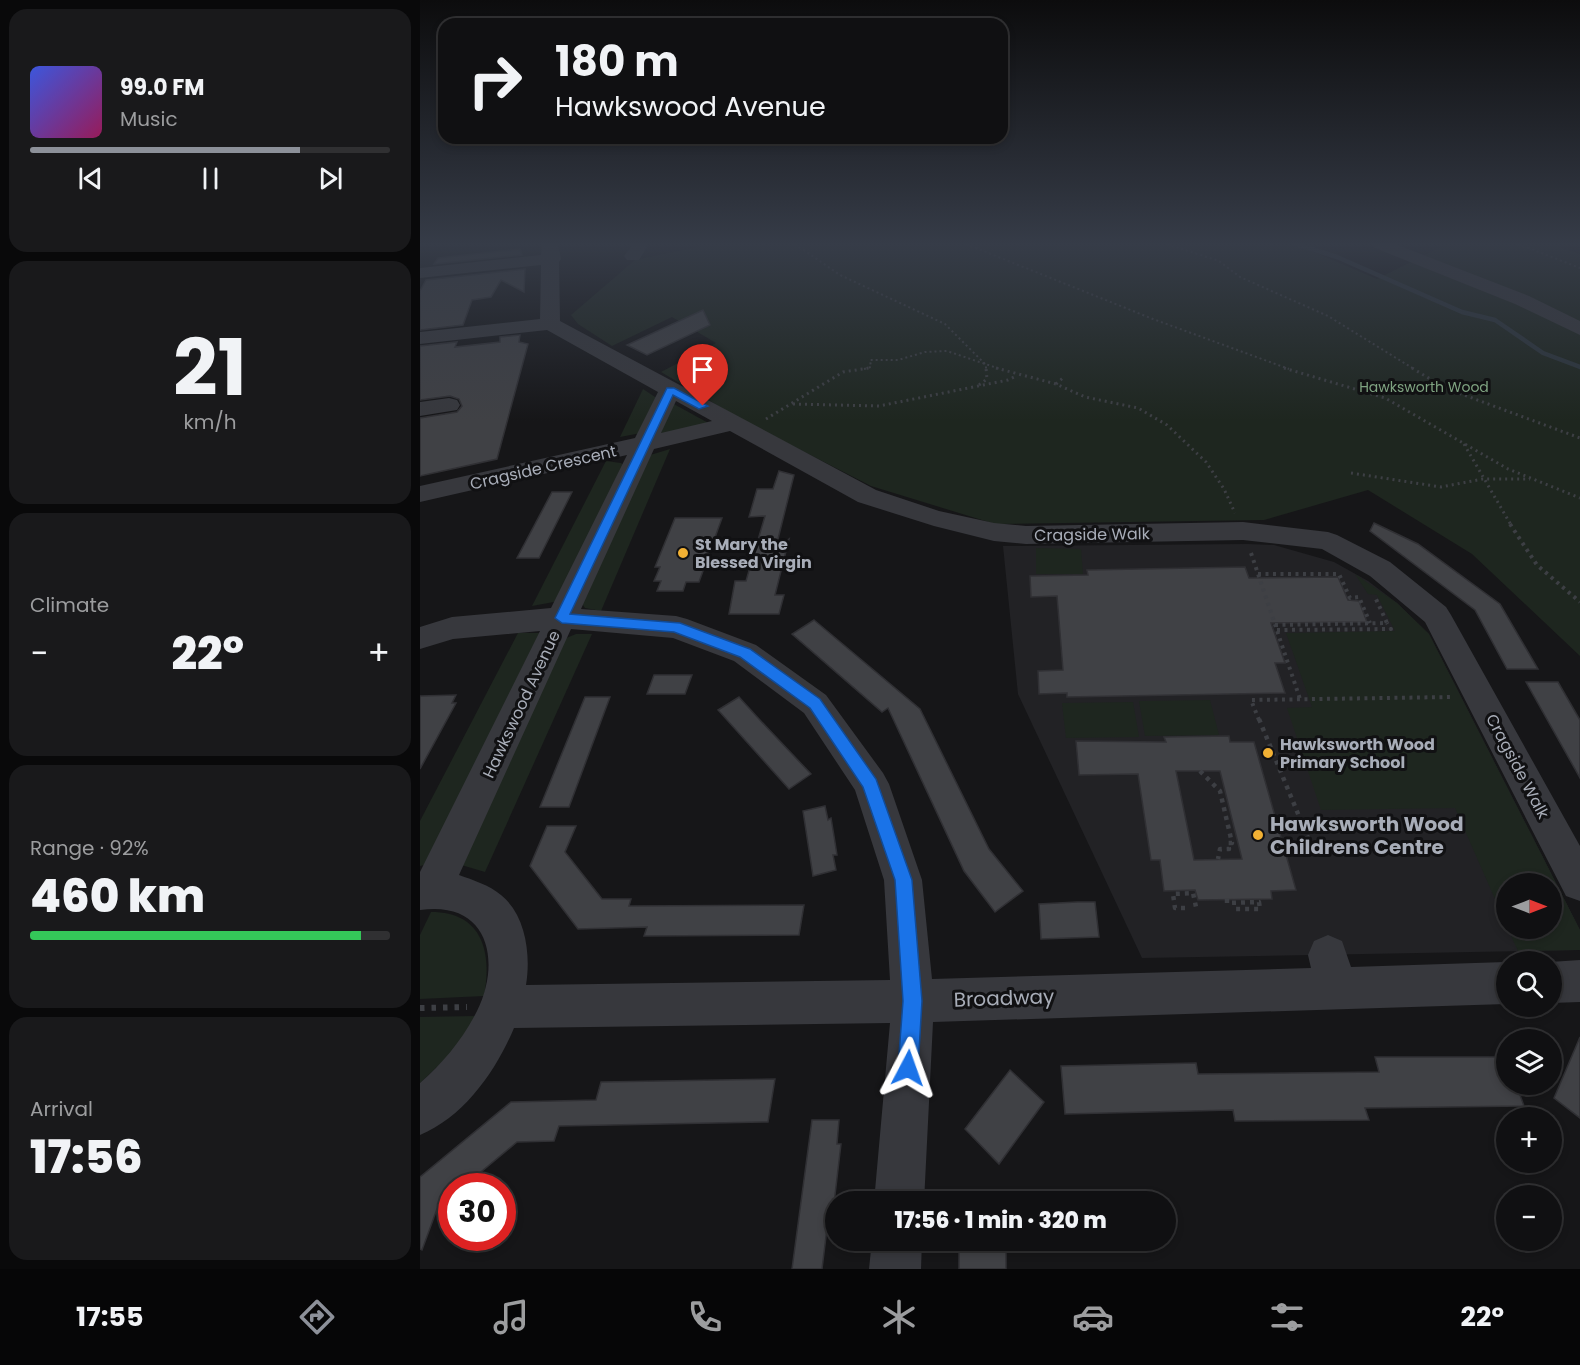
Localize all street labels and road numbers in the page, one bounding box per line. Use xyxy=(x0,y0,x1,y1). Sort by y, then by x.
street label: Cragside Crescent xyxy=(468,439,619,496)
street label: Cragside Walk xyxy=(1034,522,1151,547)
street label: Hawkswood Avenue xyxy=(477,627,566,782)
street label: Cragside Walk xyxy=(1480,710,1555,823)
street label: Broadway xyxy=(953,982,1055,1014)

